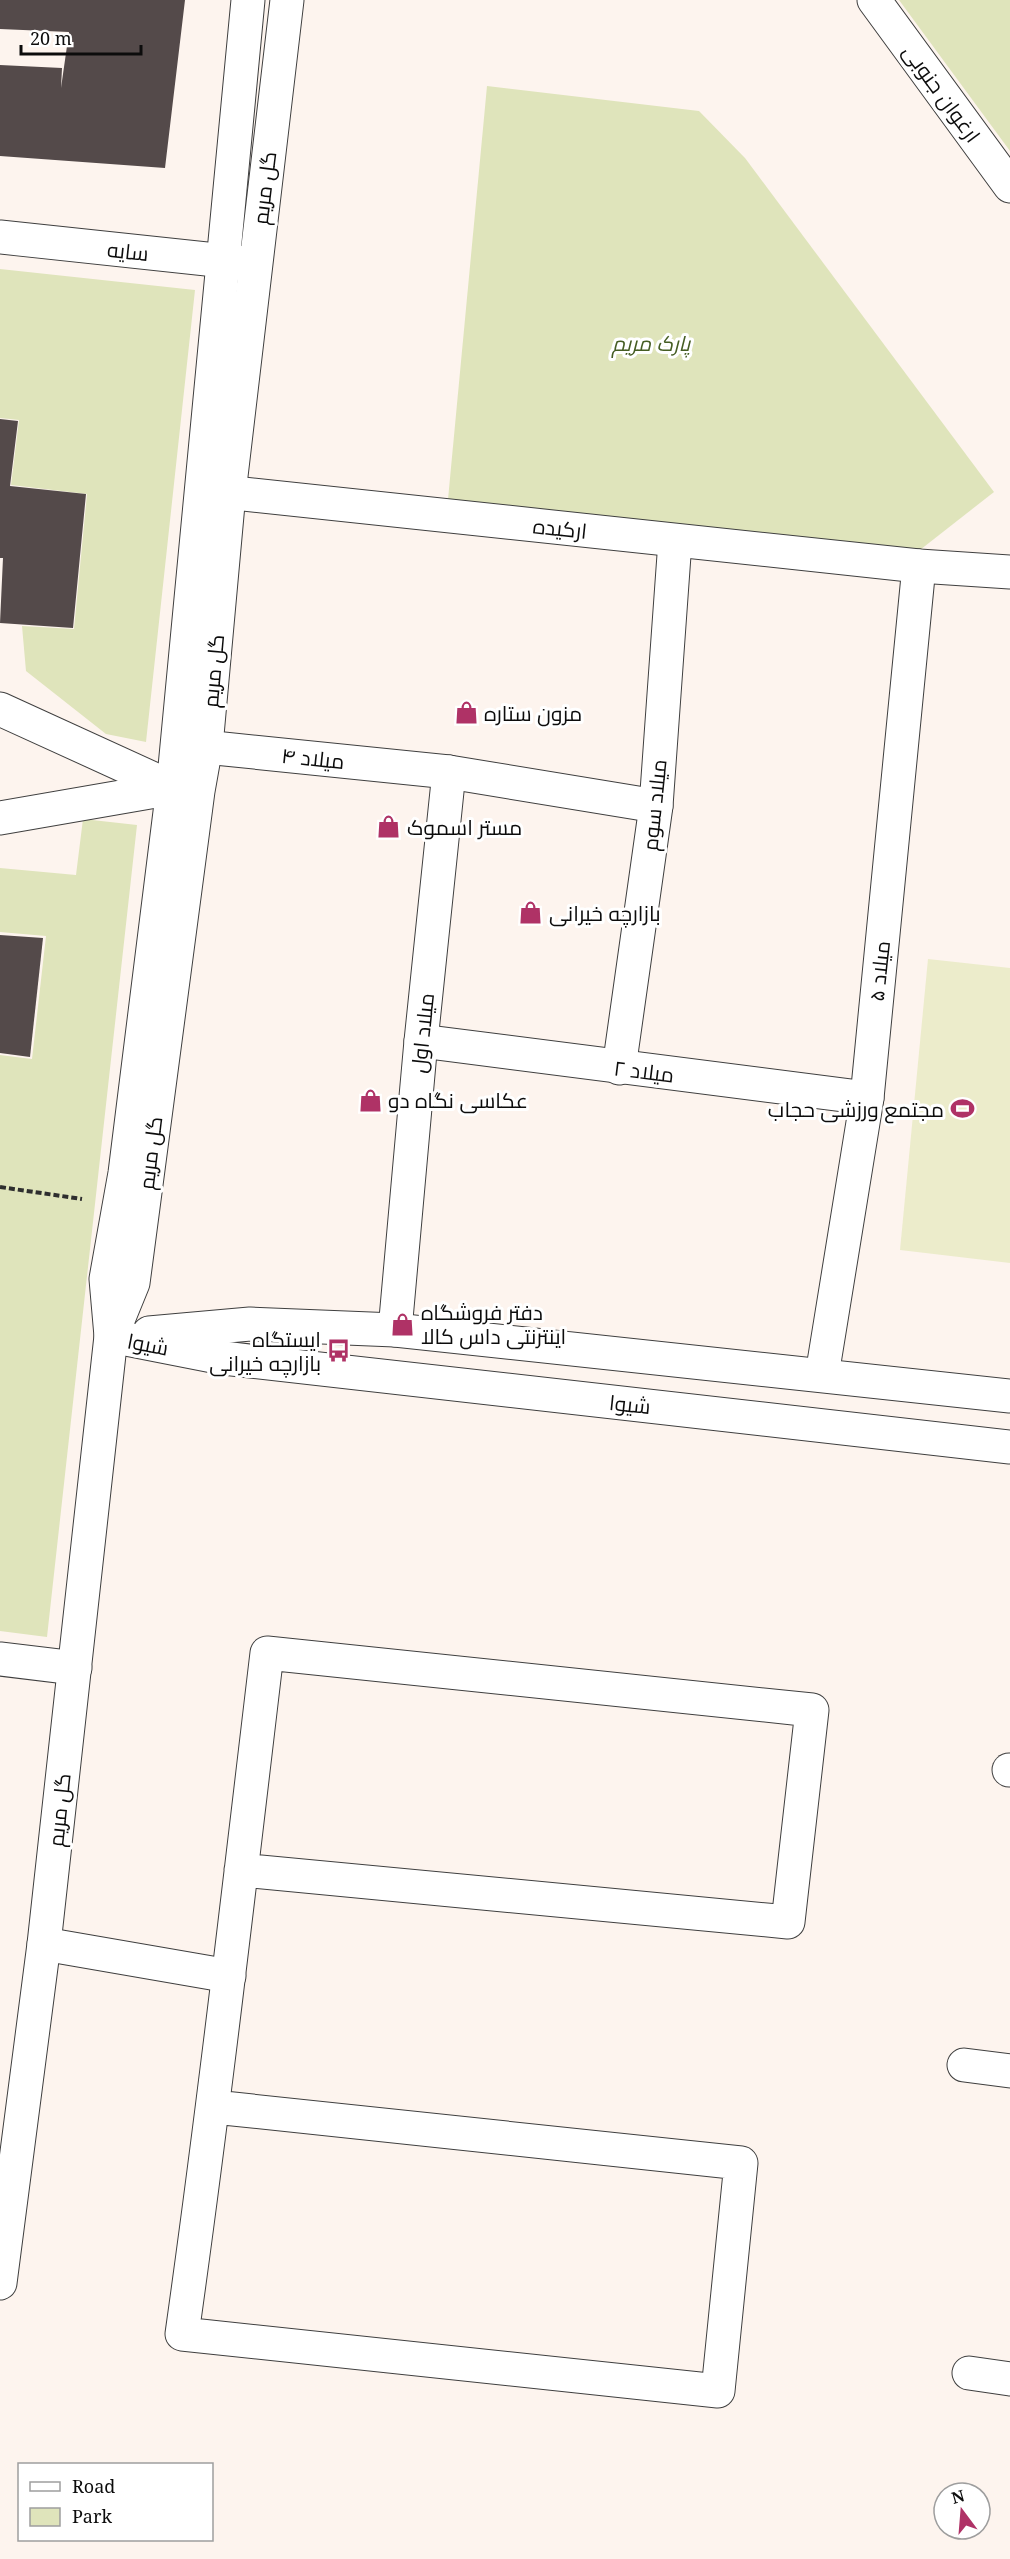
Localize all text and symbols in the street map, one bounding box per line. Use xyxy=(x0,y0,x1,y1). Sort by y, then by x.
scale bar xyxy=(21,18,141,56)
text: 20 m xyxy=(30,26,72,50)
street label: ارغوان جنوبی xyxy=(897,38,987,148)
street label: گل مریم xyxy=(246,150,283,226)
street label: سایه xyxy=(106,235,150,267)
park label: پارک مریم xyxy=(611,329,692,358)
street label: ارکیده xyxy=(532,511,588,545)
street label: گل مریم xyxy=(196,633,231,709)
place label: مزون ستاره xyxy=(484,699,582,727)
shop icon: مزون ستاره xyxy=(453,700,479,726)
street label: میلاد ۴ xyxy=(280,741,346,775)
street label: میلاد سوم xyxy=(635,758,674,852)
place label: مستر اسموک xyxy=(407,813,522,841)
shop icon: مستر اسموک xyxy=(376,814,402,840)
place label: بازارچه خیرانی xyxy=(549,899,661,928)
shop icon: بازارچه خیرانی xyxy=(518,900,544,926)
street label: میلاد ۵ xyxy=(862,939,896,1003)
street label: میلاد اول xyxy=(404,992,440,1074)
street label: میلاد ۲ xyxy=(612,1053,676,1089)
place label: عکاسی نگاه دو xyxy=(388,1086,528,1114)
shop icon: عکاسی نگاه دو xyxy=(357,1087,383,1113)
place label: مجتمع ورزشی حجاب xyxy=(768,1095,944,1124)
sports icon: مجتمع ورزشی حجاب xyxy=(949,1096,975,1122)
street label: گل مریم xyxy=(132,1115,169,1191)
place label: دفتر فروشگاه اینترنتی داس کالا xyxy=(421,1298,566,1350)
shop icon: دفتر فروشگاه اینترنتی داس کالا xyxy=(390,1311,416,1337)
place label: ایستگاه بازارچه خیرانی xyxy=(209,1325,321,1378)
street label: شیوا xyxy=(125,1326,171,1362)
bus stop icon: ایستگاه بازارچه خیرانی xyxy=(326,1338,352,1364)
street label: شیوا xyxy=(608,1388,652,1420)
street label: گل مریم xyxy=(41,1772,78,1848)
legend xyxy=(18,2463,213,2541)
text: Road xyxy=(72,2474,115,2498)
north arrow xyxy=(932,2481,992,2541)
text: N xyxy=(949,2484,967,2509)
text: Park xyxy=(72,2504,112,2528)

